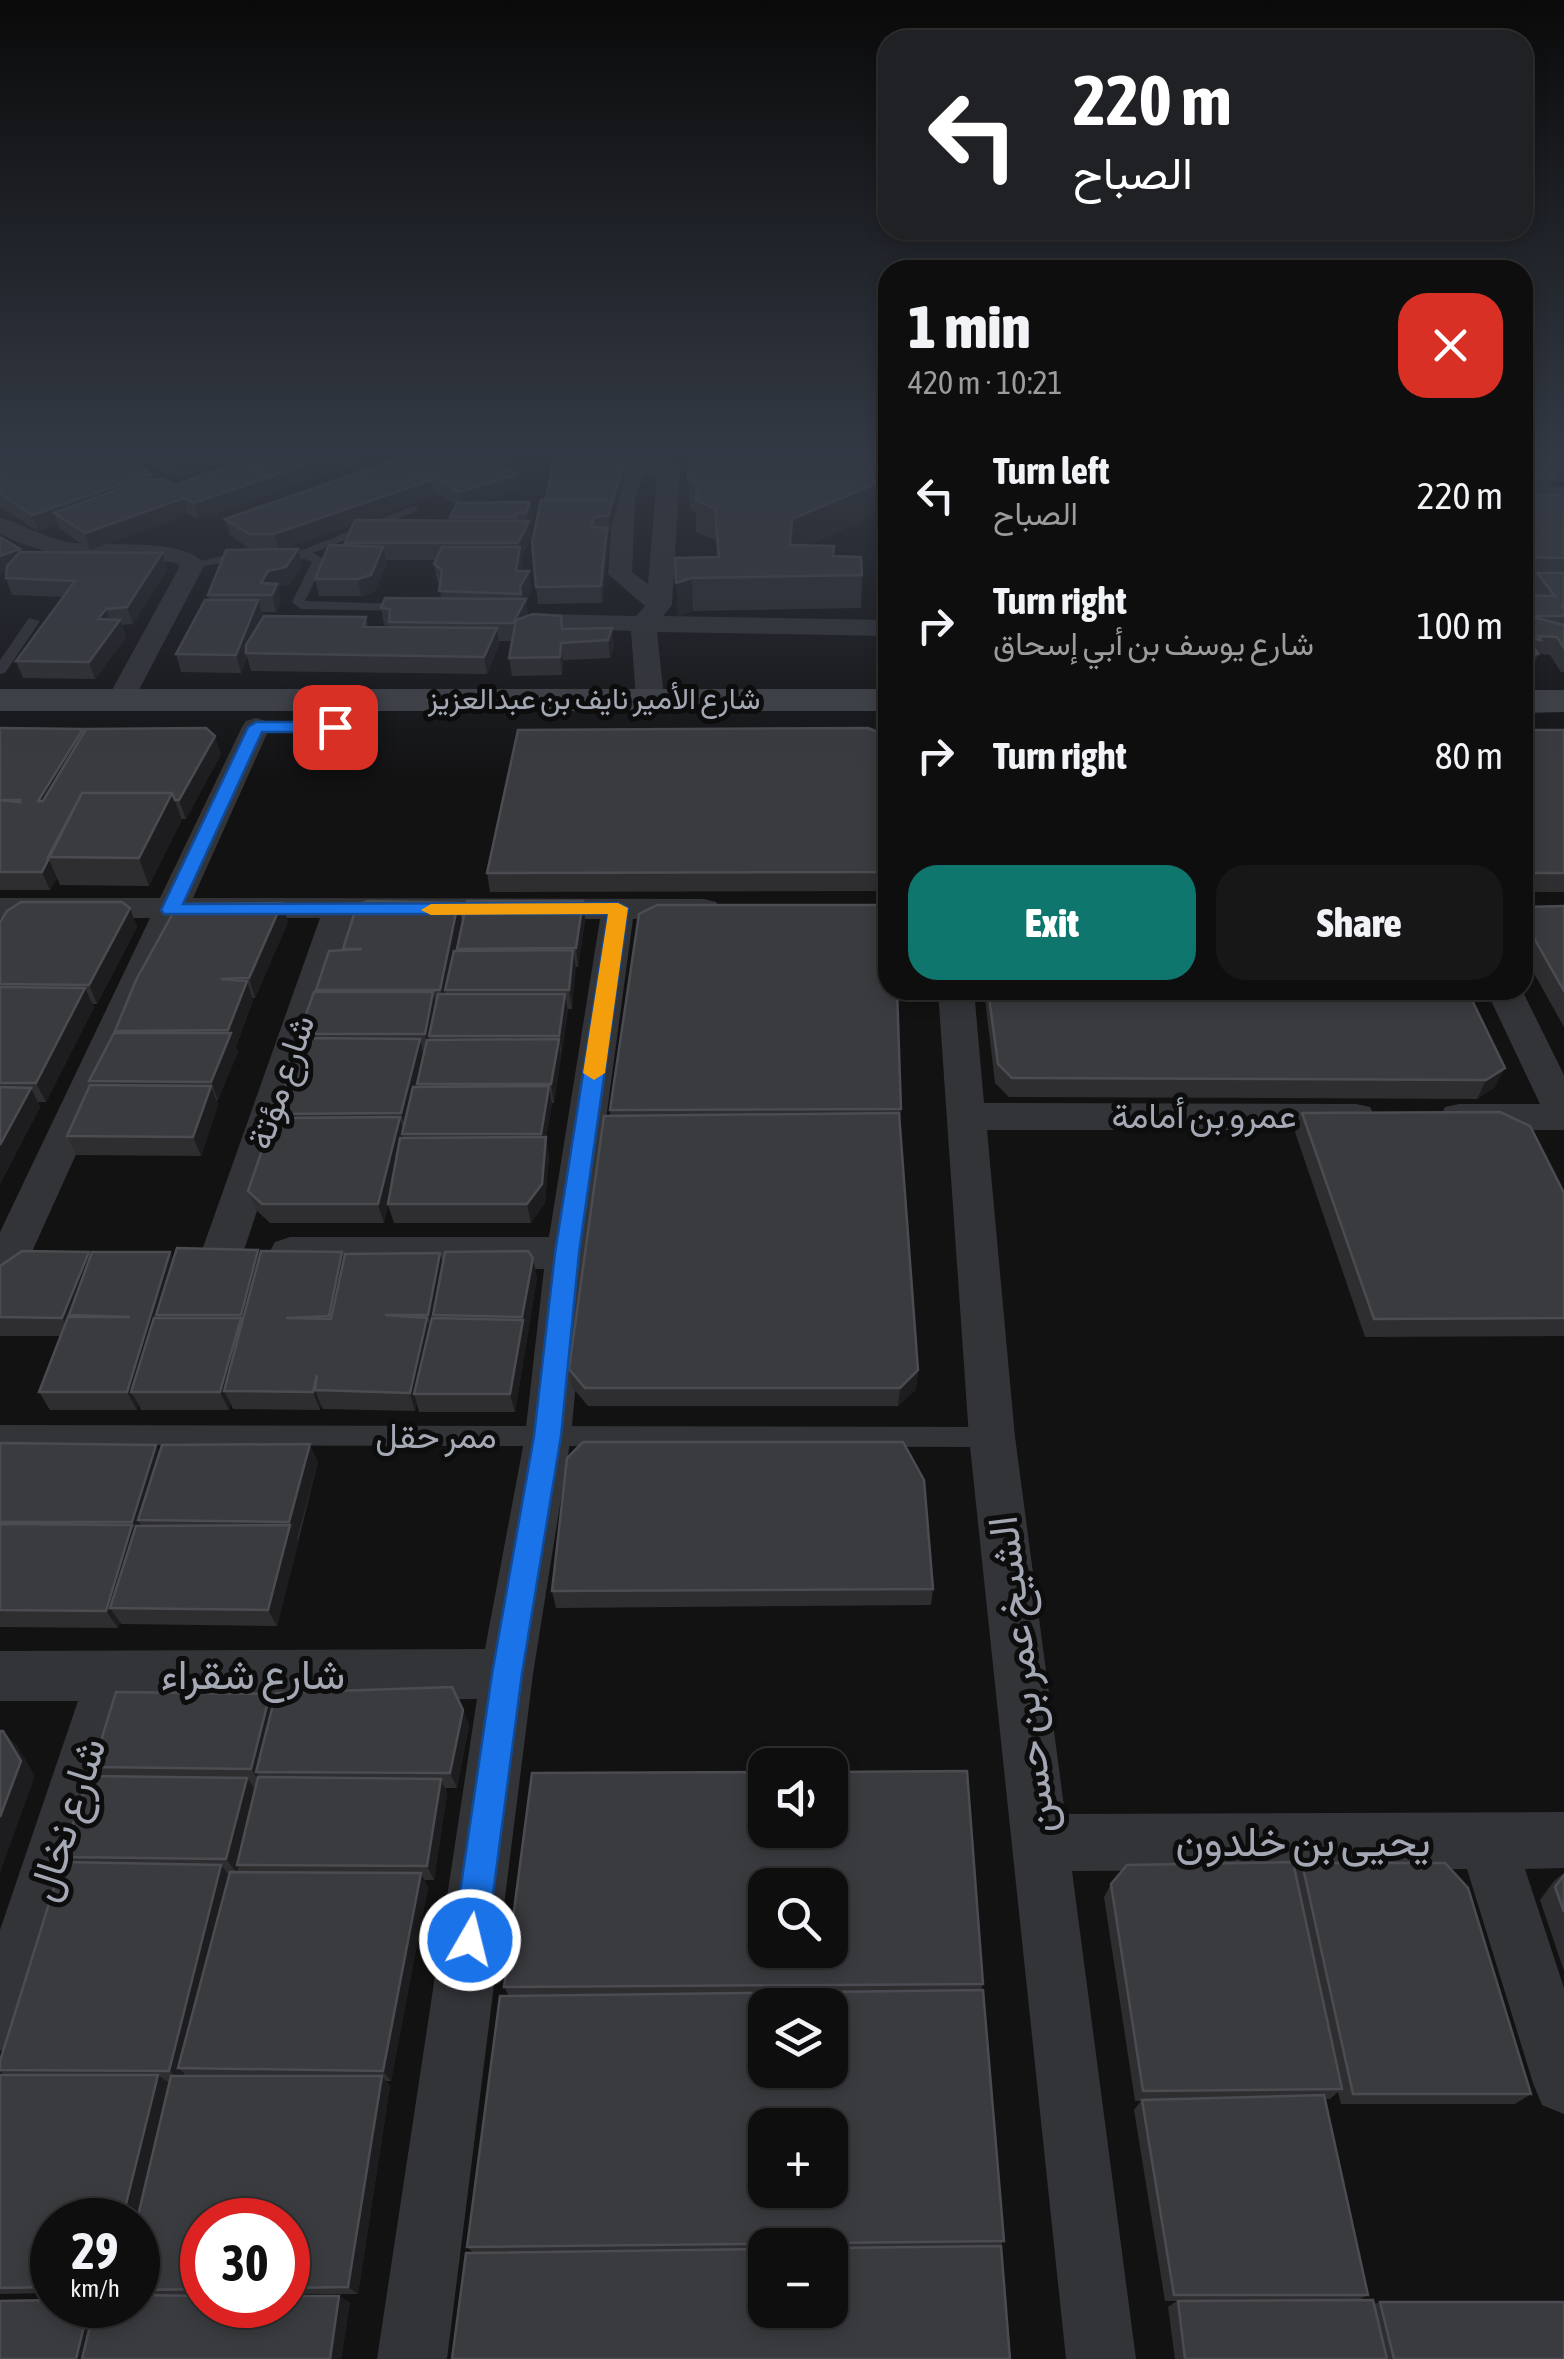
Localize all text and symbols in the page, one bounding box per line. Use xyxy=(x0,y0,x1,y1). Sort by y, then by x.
text: 220 m xyxy=(1073,60,1232,140)
icon: left xyxy=(908,70,1038,200)
text: الصباح xyxy=(1073,147,1193,199)
text: 1 min xyxy=(908,292,1031,361)
button: close xyxy=(1398,293,1503,398)
text: 420 m · 10:21 xyxy=(908,364,1063,401)
text: Turn left xyxy=(993,449,1109,492)
icon: left xyxy=(908,468,963,523)
text: 220 m xyxy=(1417,474,1503,517)
text: الصباح xyxy=(993,495,1078,532)
text: Turn right xyxy=(993,579,1127,622)
icon: right xyxy=(908,598,963,653)
text: 100 m xyxy=(1417,604,1503,647)
text: شارع يوسف بن أبي إسحاق xyxy=(993,625,1314,662)
street label: شارع الأمير نايف بن عبدالعزيز xyxy=(427,681,760,719)
pin xyxy=(293,685,378,770)
icon: arrive xyxy=(308,700,363,755)
icon: right xyxy=(908,728,963,783)
text: Turn right xyxy=(993,734,1127,777)
text: 80 m xyxy=(1435,734,1503,777)
button: Exit xyxy=(908,865,1196,980)
button: Share xyxy=(1216,865,1503,980)
street label: شارع مؤتة xyxy=(238,1009,326,1156)
street label: عمرو بن أمامة xyxy=(1112,1095,1296,1138)
street label: ممر حقل xyxy=(375,1415,497,1458)
street label: الشيخ عمر بن حسن xyxy=(978,1513,1069,1837)
street label: شارع شقراء xyxy=(161,1650,345,1703)
street label: شارع نخال xyxy=(17,1731,120,1908)
map controls xyxy=(748,1748,848,2328)
button: sound xyxy=(748,1748,848,1848)
street label: يحيى بن خلدون xyxy=(1175,1817,1431,1867)
button: search xyxy=(748,1868,848,1968)
position arrow xyxy=(418,1888,522,1992)
button: layers xyxy=(748,1988,848,2088)
button: + xyxy=(748,2108,848,2208)
speed limit sign: 30 xyxy=(180,2198,310,2328)
text: 29 xyxy=(71,2222,118,2280)
button: − xyxy=(748,2228,848,2328)
text: km/h xyxy=(70,2274,120,2302)

